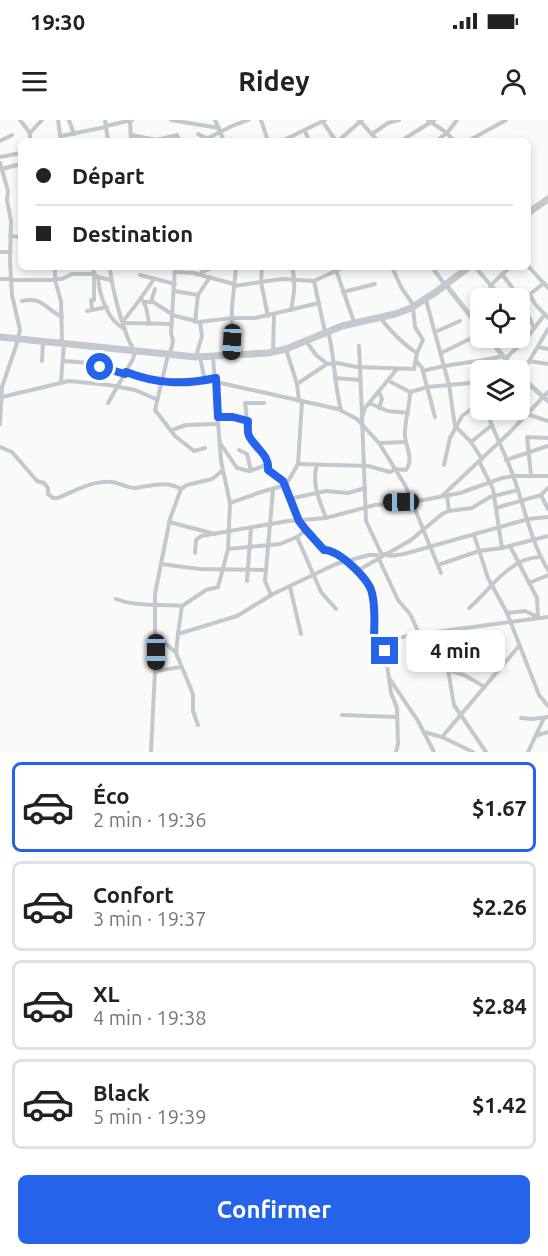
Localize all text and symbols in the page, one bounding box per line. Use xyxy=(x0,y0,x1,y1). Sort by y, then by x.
text: 19:30 xyxy=(30,9,85,34)
icon: menu xyxy=(18,65,51,98)
icon: person xyxy=(497,65,530,98)
text: Ridey xyxy=(238,66,310,96)
text: Départ xyxy=(72,163,144,188)
text: Destination xyxy=(72,221,193,246)
map controls xyxy=(470,288,530,420)
button: locate xyxy=(470,288,530,348)
car xyxy=(222,324,242,360)
route start xyxy=(86,353,113,380)
button: layers xyxy=(470,360,530,420)
car xyxy=(383,493,419,511)
callout: 4 min xyxy=(406,630,505,672)
car xyxy=(147,634,165,670)
route end xyxy=(371,637,398,664)
text: 4 min xyxy=(430,639,481,662)
icon: car xyxy=(21,780,75,834)
text: Éco xyxy=(93,783,130,808)
text: $1.67 xyxy=(472,795,527,820)
text: 2 min · 19:36 xyxy=(93,808,207,831)
icon: car xyxy=(21,879,75,933)
text: Confort xyxy=(93,882,174,907)
text: $2.26 xyxy=(472,894,527,919)
text: 3 min · 19:37 xyxy=(93,907,207,930)
icon: car xyxy=(21,978,75,1032)
text: XL xyxy=(93,981,120,1006)
text: $2.84 xyxy=(472,993,527,1018)
text: 4 min · 19:38 xyxy=(93,1006,207,1029)
icon: car xyxy=(21,1077,75,1131)
text: Black xyxy=(93,1080,150,1105)
text: $1.42 xyxy=(472,1092,527,1117)
text: 5 min · 19:39 xyxy=(93,1105,207,1128)
button: Confirmer xyxy=(18,1175,530,1244)

